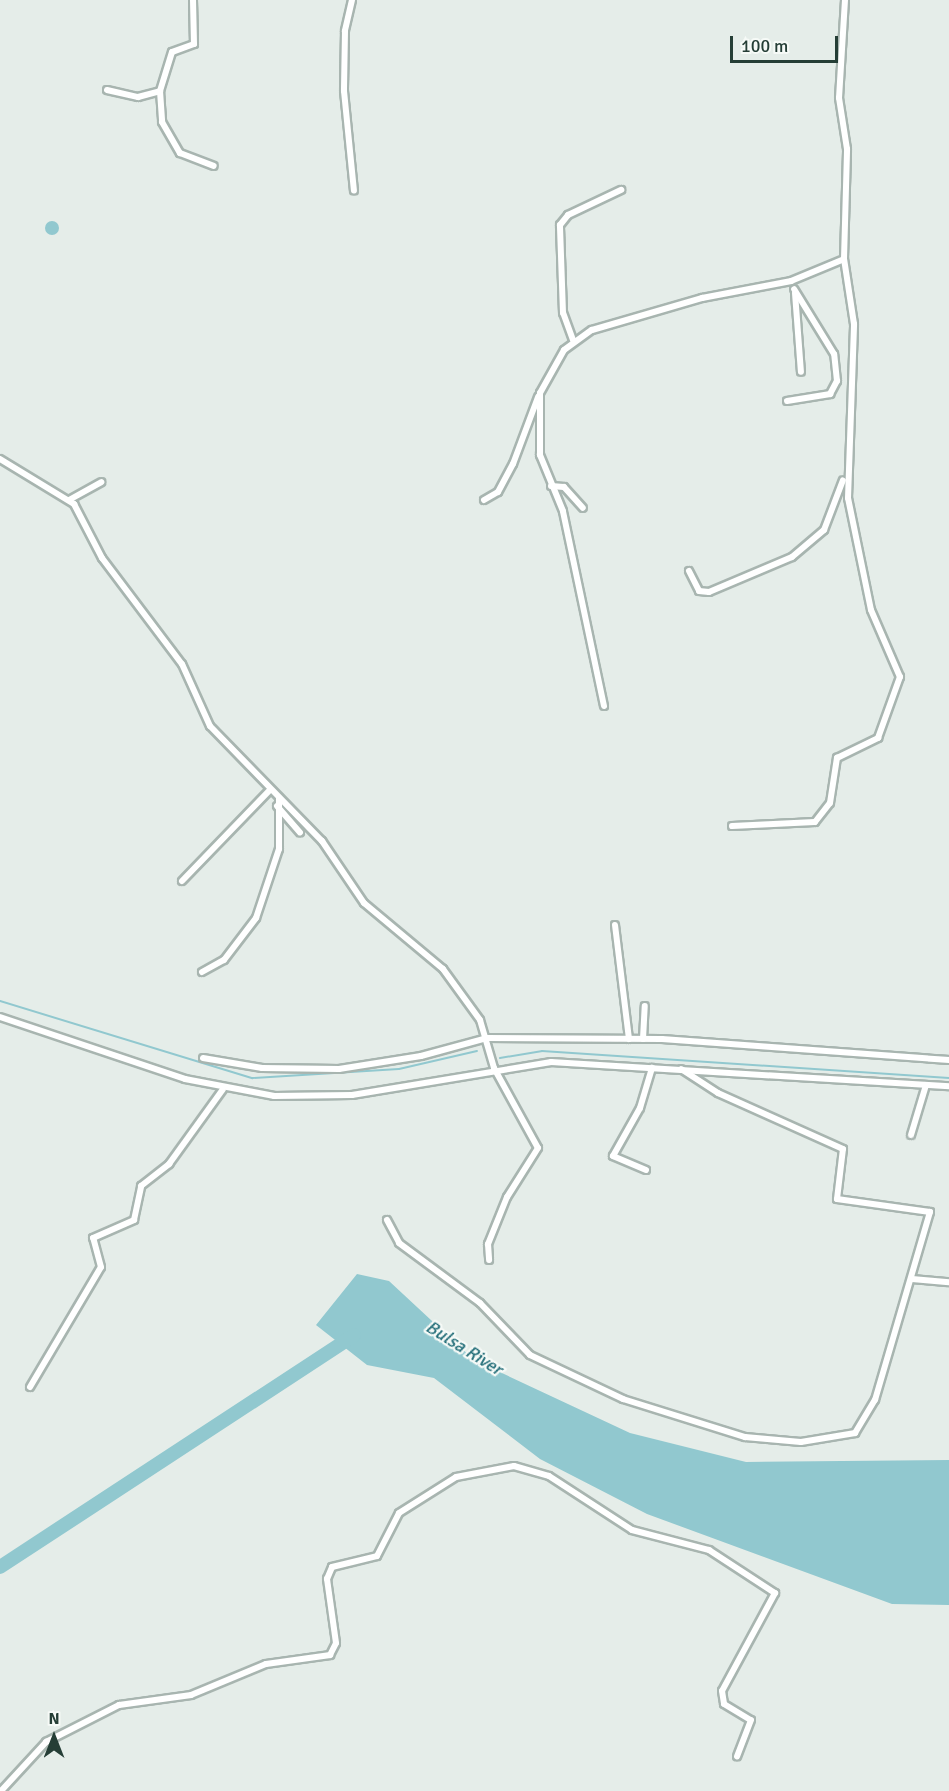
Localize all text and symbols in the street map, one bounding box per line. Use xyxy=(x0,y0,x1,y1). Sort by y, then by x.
scale bar xyxy=(733,24,841,62)
text: 100 m xyxy=(741,35,788,57)
water label: Bulsa River xyxy=(422,1316,506,1380)
north arrow xyxy=(24,1707,84,1767)
text: N xyxy=(48,1709,60,1729)

